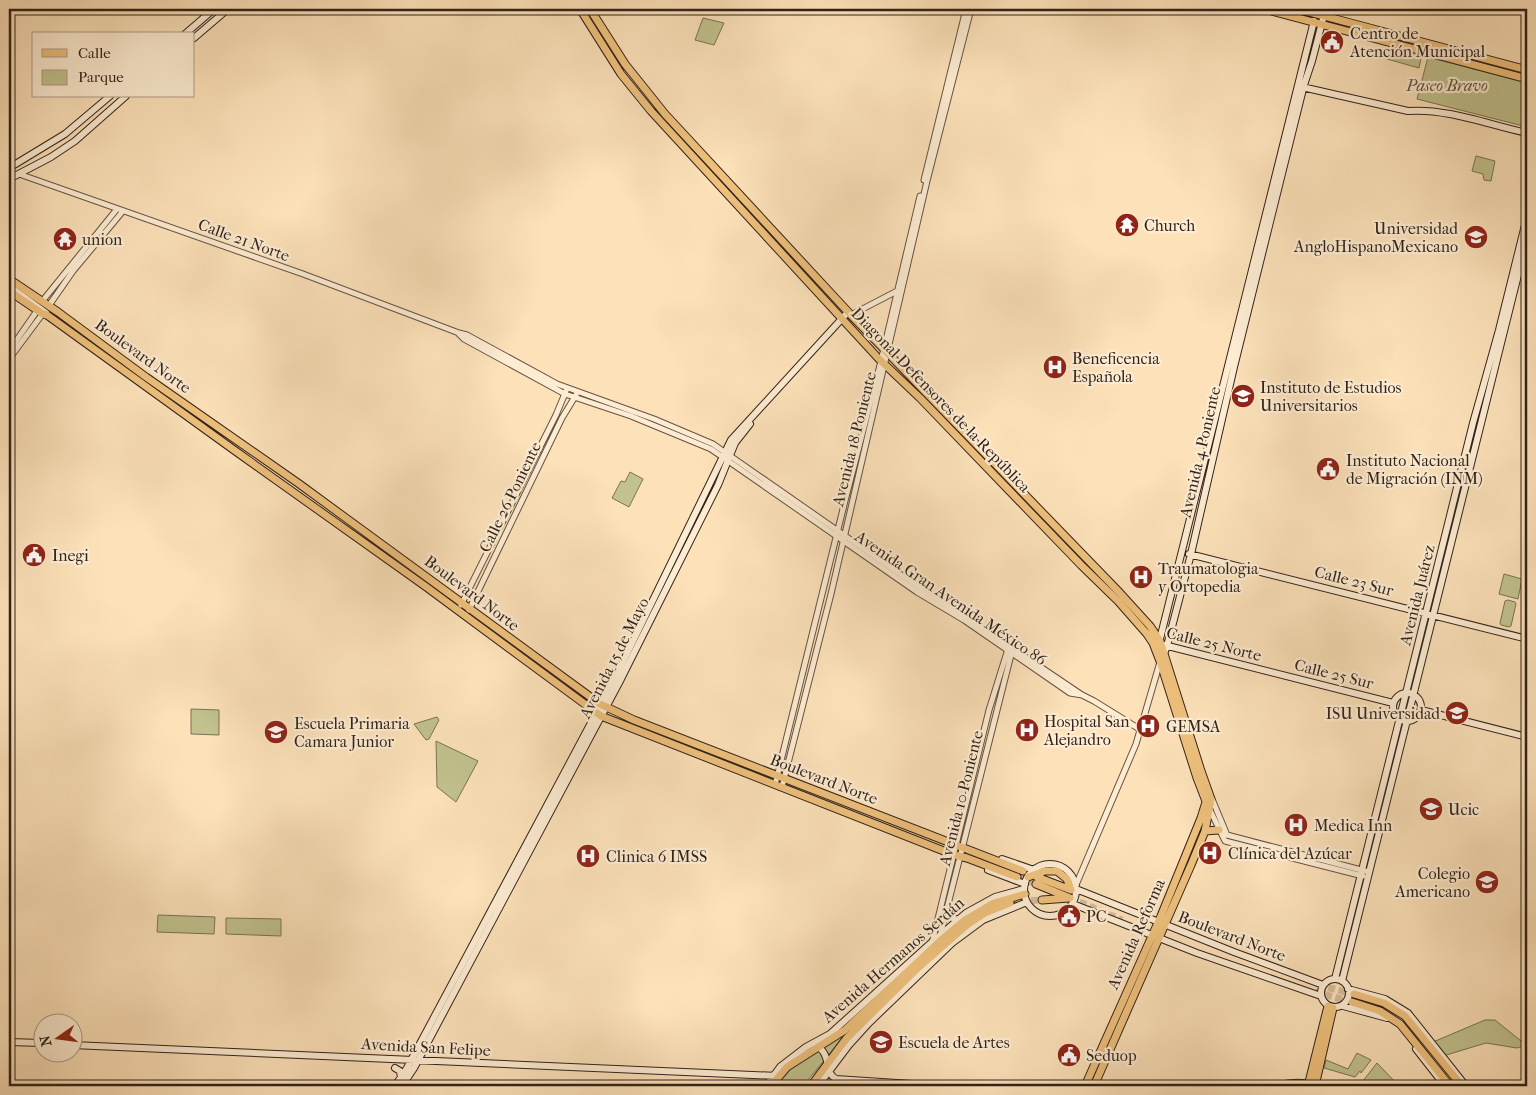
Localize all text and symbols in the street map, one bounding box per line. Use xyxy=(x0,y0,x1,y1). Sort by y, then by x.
place label: Centro de Atención Municipal xyxy=(1349,24,1486,61)
public building icon: Centro de Atención Municipal xyxy=(1319,29,1345,55)
legend xyxy=(32,32,195,98)
text: Calle xyxy=(78,44,111,62)
text: Parque xyxy=(78,68,124,86)
park label: Paseo Bravo xyxy=(1405,76,1488,95)
temple icon: Church xyxy=(1114,212,1140,238)
street label: Calle 21 Norte xyxy=(196,215,292,265)
place label: Church xyxy=(1144,216,1195,235)
place label: Universidad AngloHispanoMexicano xyxy=(1293,219,1458,256)
school or university icon: Universidad AngloHispanoMexicano xyxy=(1463,224,1489,250)
temple icon: union xyxy=(52,226,78,252)
place label: union xyxy=(81,230,123,249)
street label: Diagonal Defensores de la República xyxy=(847,304,1035,497)
street label: Boulevard Norte xyxy=(91,315,195,397)
place label: Beneficencia Española xyxy=(1072,349,1160,386)
hospital icon: Beneficencia Española xyxy=(1042,354,1068,380)
street label: Avenida 18 Poniente xyxy=(828,370,880,509)
place label: Instituto de Estudios Universitarios xyxy=(1260,378,1402,415)
school or university icon: Instituto de Estudios Universitarios xyxy=(1230,383,1256,409)
street label: Avenida 4 Poniente xyxy=(1175,385,1224,520)
street label: Calle 26 Poniente xyxy=(475,439,545,555)
place label: Instituto Nacional de Migración (INM) xyxy=(1346,451,1483,488)
public building icon: Instituto Nacional de Migración (INM) xyxy=(1315,456,1341,482)
street label: Avenida Gran Avenida México 86 xyxy=(851,526,1051,670)
public building icon: Inegi xyxy=(21,542,47,568)
street label: Avenida Juárez xyxy=(1395,543,1439,648)
place label: Inegi xyxy=(52,546,89,565)
street label: Boulevard Norte xyxy=(421,551,523,635)
place label: Traumatologia y Ortopedia xyxy=(1158,559,1259,596)
street label: Calle 23 Sur xyxy=(1313,562,1396,600)
hospital icon: Traumatologia y Ortopedia xyxy=(1128,564,1154,590)
street label: Avenida 15 de Mayo xyxy=(575,594,653,723)
street label: Calle 25 Norte xyxy=(1165,623,1264,665)
street label: Calle 25 Sur xyxy=(1292,655,1376,693)
school or university icon: ISU Universidad xyxy=(1444,700,1470,726)
place label: ISU Universidad xyxy=(1326,704,1440,723)
place label: Hospital San Alejandro xyxy=(1043,712,1130,749)
hospital icon: GEMSA xyxy=(1135,713,1161,739)
place label: Escuela Primaria Camara Junior xyxy=(294,714,410,751)
hospital icon: Hospital San Alejandro xyxy=(1014,717,1040,743)
place label: GEMSA xyxy=(1166,717,1221,736)
school or university icon: Escuela Primaria Camara Junior xyxy=(263,719,289,745)
street label: Avenida 10 Poniente xyxy=(935,728,987,869)
street label: Boulevard Norte xyxy=(767,750,881,808)
school or university icon: Ucic xyxy=(1418,796,1444,822)
place label: Ucic xyxy=(1448,800,1479,819)
hospital icon: Medica Inn xyxy=(1283,812,1309,838)
place label: Medica Inn xyxy=(1314,816,1393,835)
hospital icon: Clínica del Azúcar xyxy=(1197,840,1223,866)
hospital icon: Clinica 6 IMSS xyxy=(575,843,601,869)
place label: Clínica del Azúcar xyxy=(1228,844,1352,863)
place label: Clinica 6 IMSS xyxy=(606,847,707,866)
place label: Colegio Americano xyxy=(1394,864,1470,901)
school or university icon: Colegio Americano xyxy=(1474,869,1500,895)
street label: Avenida Reforma xyxy=(1103,875,1169,993)
street label: Avenida Hermanos Serdán xyxy=(817,893,968,1027)
public building icon: PC xyxy=(1056,903,1082,929)
place label: PC xyxy=(1086,907,1106,926)
street label: Boulevard Norte xyxy=(1175,907,1289,965)
north arrow xyxy=(32,1012,82,1062)
school or university icon: Escuela de Artes xyxy=(868,1029,894,1055)
text: N xyxy=(36,1033,55,1048)
place label: Escuela de Artes xyxy=(898,1033,1010,1052)
street label: Avenida San Felipe xyxy=(360,1034,491,1060)
public building icon: Seduop xyxy=(1056,1042,1082,1068)
place label: Seduop xyxy=(1086,1046,1137,1065)

